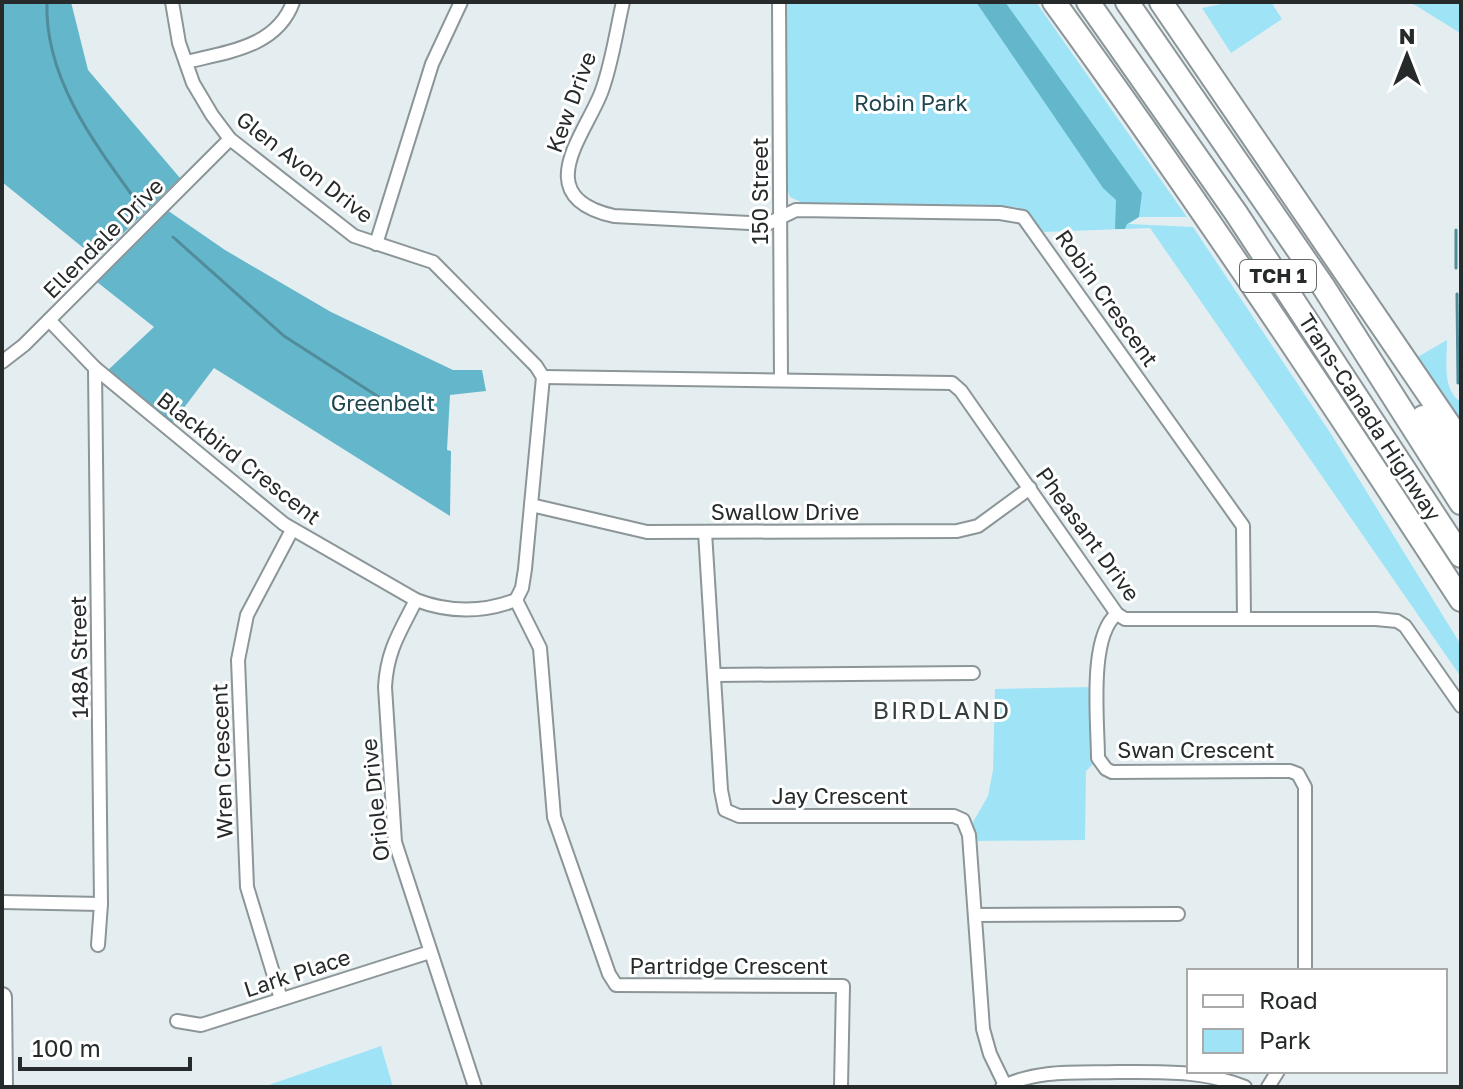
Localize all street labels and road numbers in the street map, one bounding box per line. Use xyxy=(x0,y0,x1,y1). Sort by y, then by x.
street label: Kew Drive xyxy=(540,48,601,156)
street label: Glen Avon Drive xyxy=(232,105,379,228)
street label: 150 Street xyxy=(746,137,773,245)
street label: Ellendale Drive xyxy=(37,172,168,303)
street label: Robin Crescent xyxy=(1050,224,1165,371)
road number: TCH 1 xyxy=(1240,260,1316,292)
street label: Trans-Canada Highway xyxy=(1293,308,1448,526)
street label: Blackbird Crescent xyxy=(152,385,326,530)
street label: Pheasant Drive xyxy=(1031,461,1146,606)
street label: Swallow Drive xyxy=(711,498,859,525)
street label: 148A Street xyxy=(64,595,93,719)
street label: Wren Crescent xyxy=(205,683,238,839)
street label: Swan Crescent xyxy=(1117,736,1275,763)
street label: Oriole Drive xyxy=(355,737,394,863)
street label: Jay Crescent xyxy=(772,782,908,809)
street label: Lark Place xyxy=(240,943,353,1002)
street label: Partridge Crescent xyxy=(630,952,828,979)

